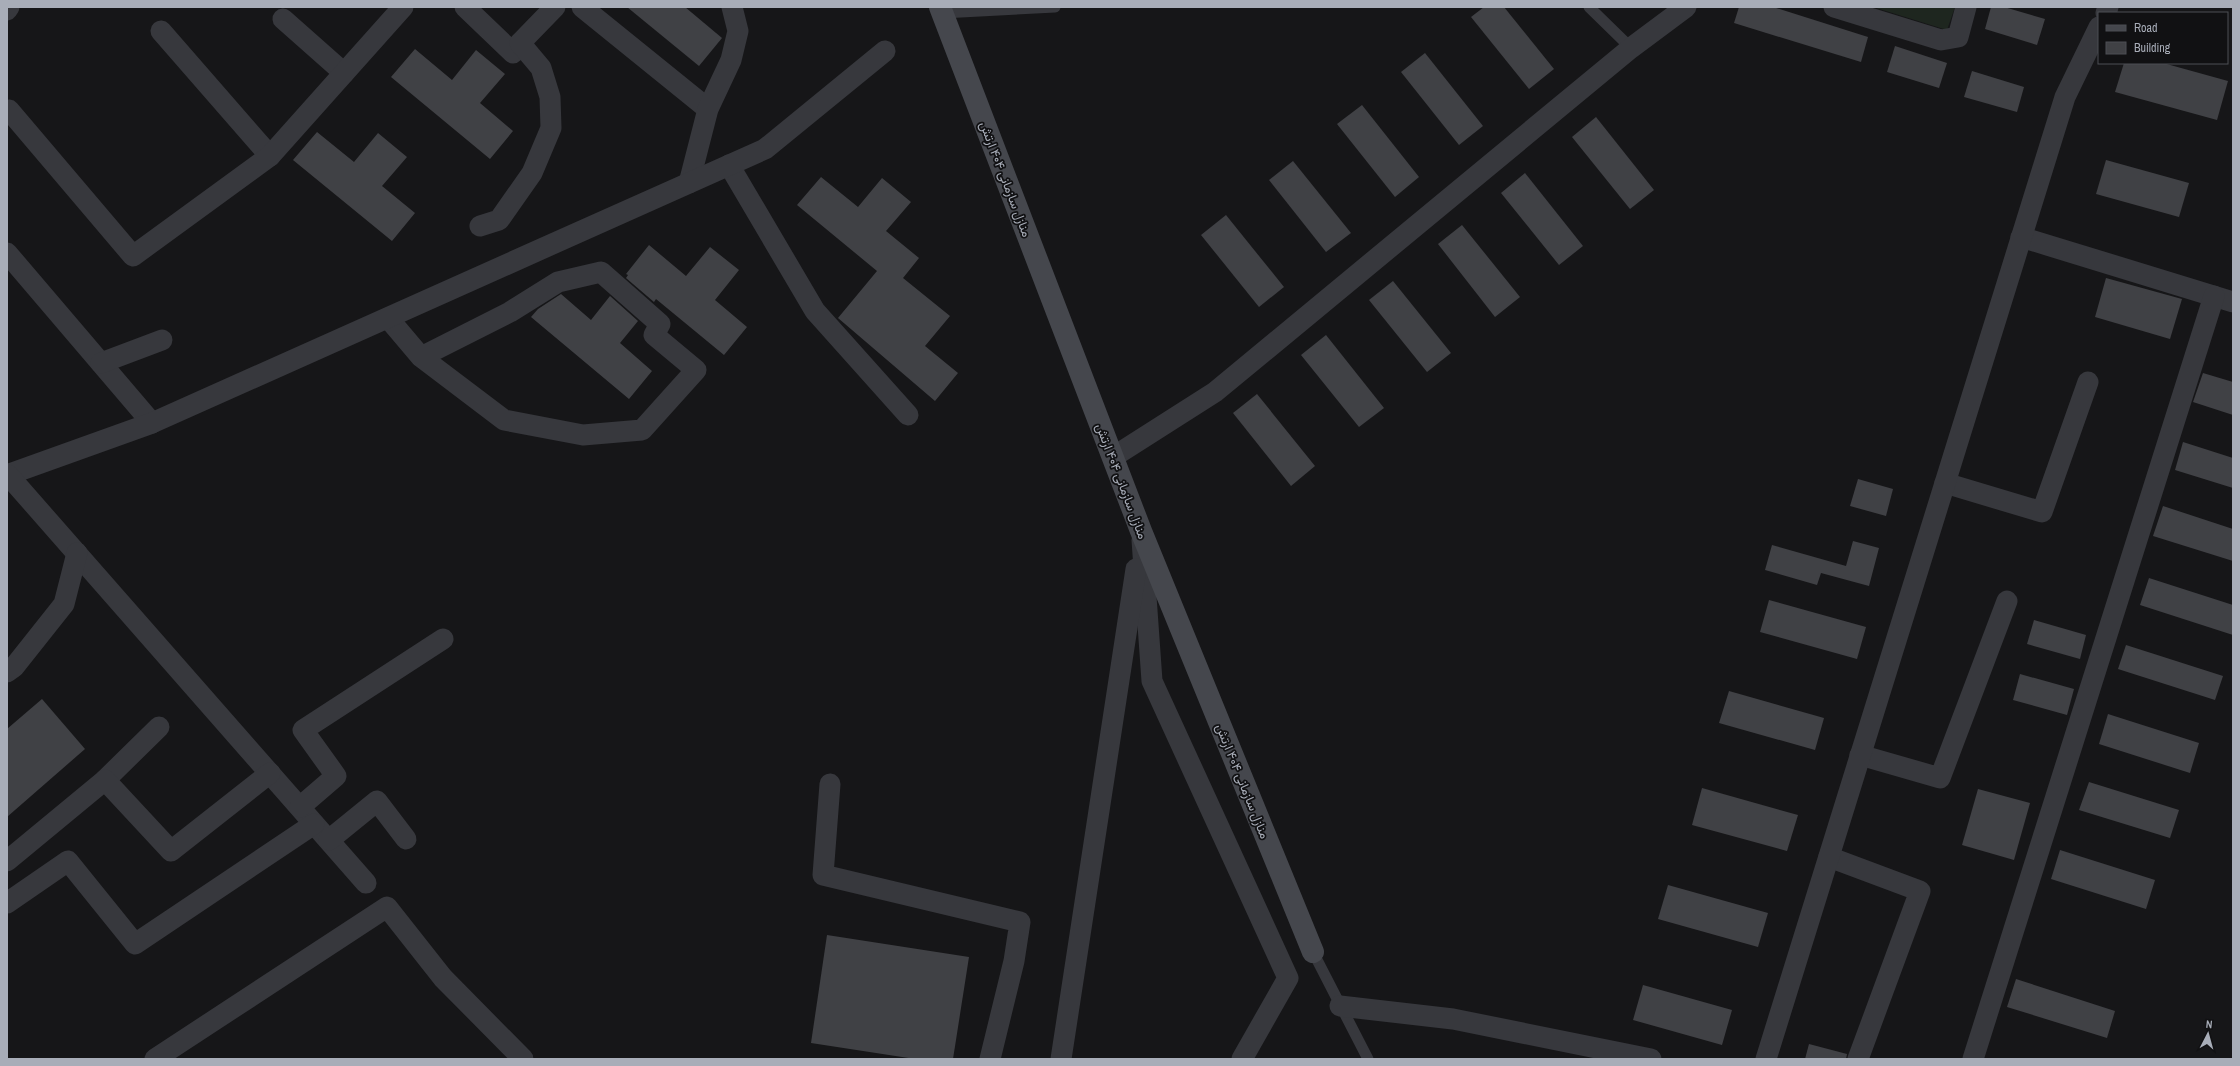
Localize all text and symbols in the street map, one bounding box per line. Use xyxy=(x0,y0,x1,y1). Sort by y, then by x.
legend xyxy=(2098,12,2228,64)
text: Road xyxy=(2134,20,2158,36)
text: Building xyxy=(2134,40,2171,56)
street label: منازل سازمانی ۴۰۴ ارتش xyxy=(976,119,1035,239)
street label: منازل سازمانی ۴۰۴ ارتش xyxy=(1092,421,1151,541)
street label: منازل سازمانی ۴۰۴ ارتش xyxy=(1212,721,1273,841)
north arrow xyxy=(2188,1014,2228,1054)
text: N xyxy=(2205,1017,2213,1031)

